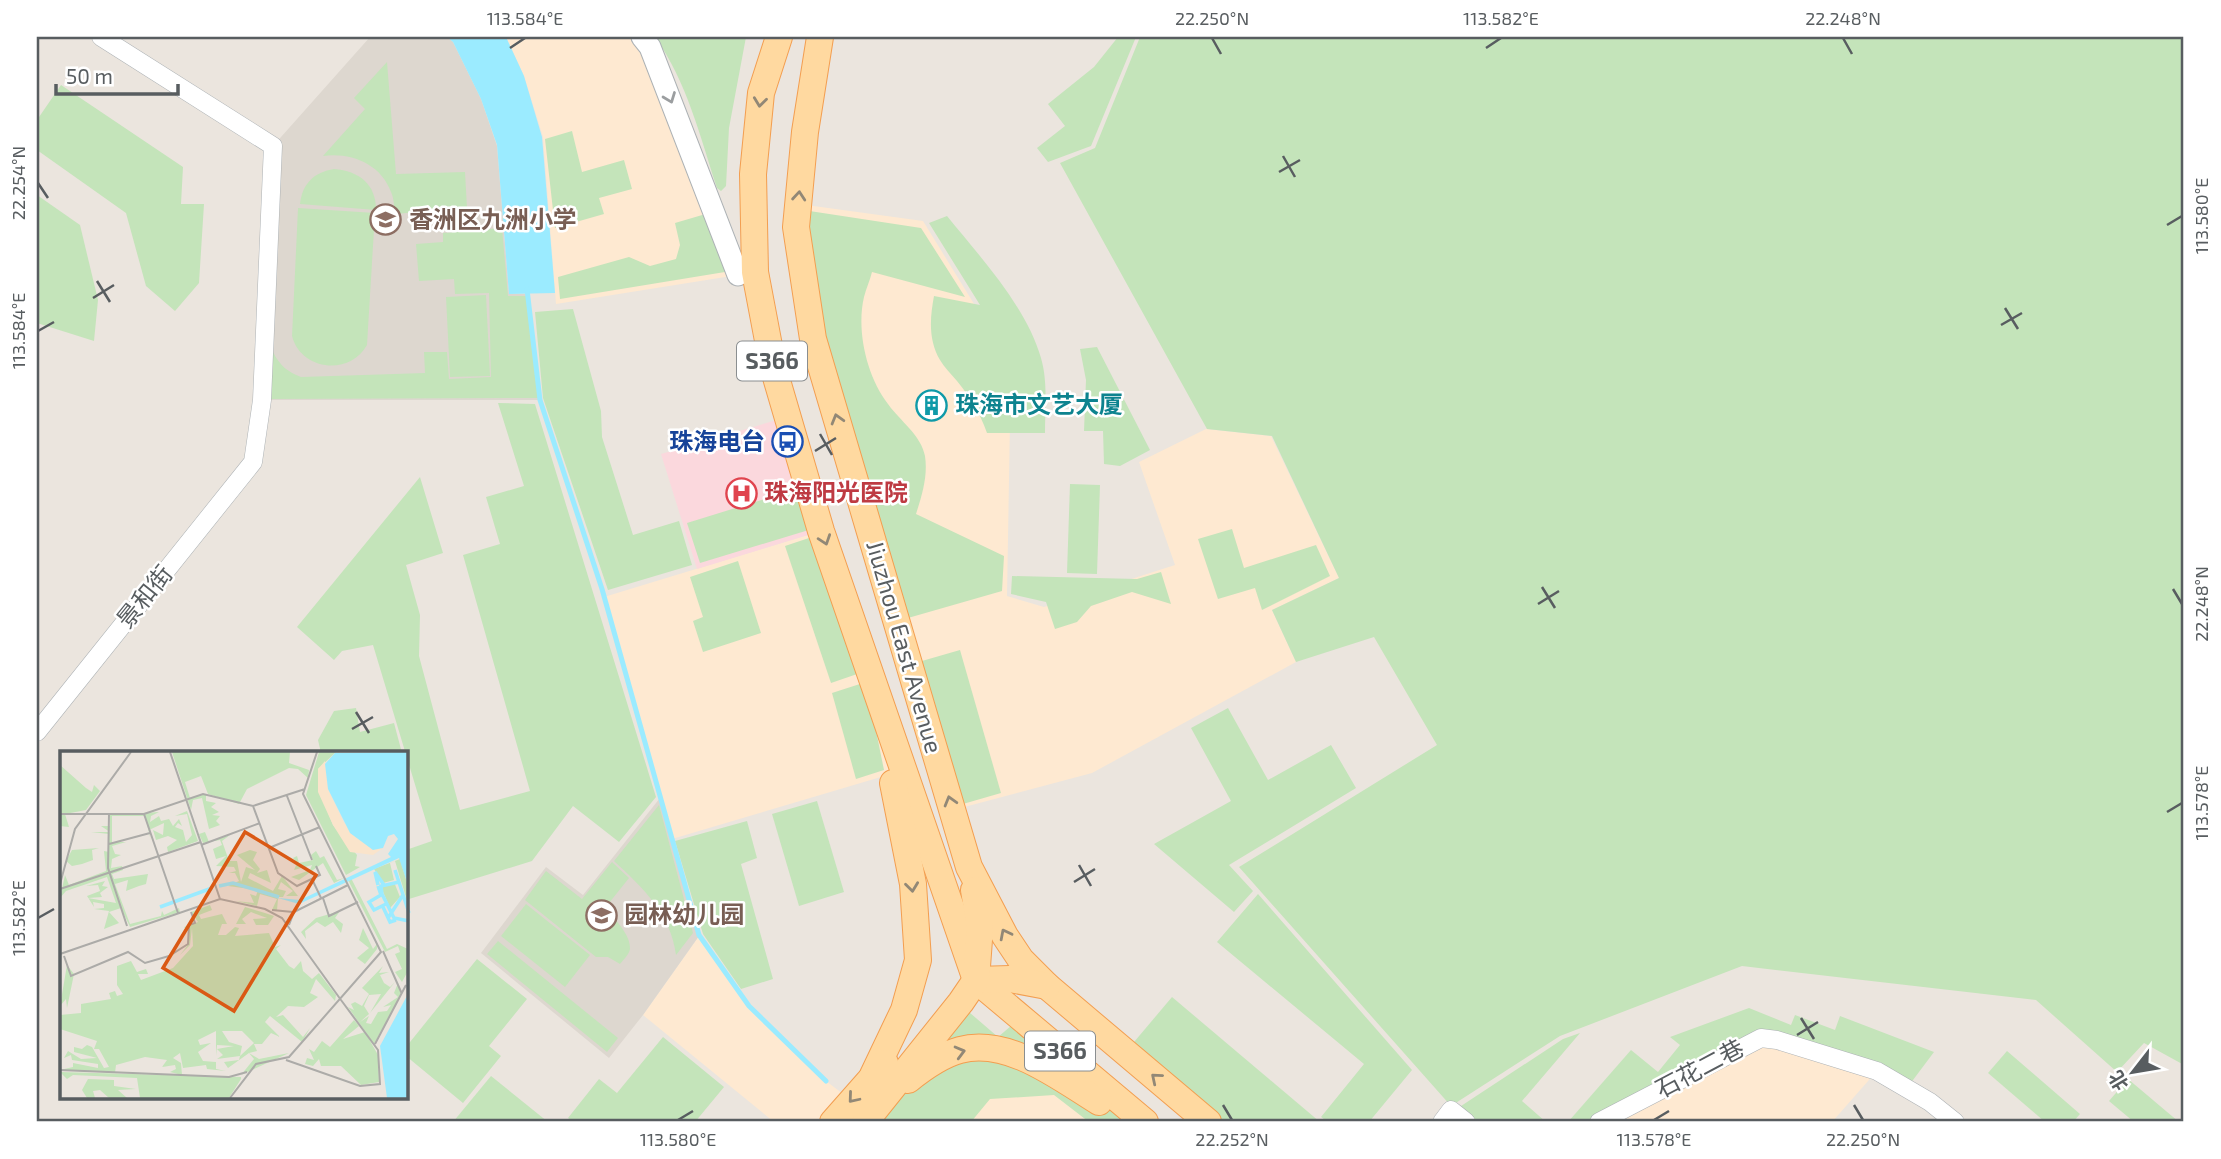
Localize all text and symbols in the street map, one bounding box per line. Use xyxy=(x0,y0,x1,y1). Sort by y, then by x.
text: 113.584°E xyxy=(487,7,563,29)
text: 22.250°N xyxy=(1175,7,1249,29)
text: 113.582°E xyxy=(1463,7,1539,29)
text: 22.248°N xyxy=(1805,7,1881,29)
scale bar xyxy=(56,52,178,96)
text: 50 m xyxy=(66,63,113,88)
one-way arrow xyxy=(662,92,676,104)
one-way arrow xyxy=(753,96,768,108)
text: 22.254°N xyxy=(7,146,29,220)
text: 113.580°E xyxy=(2190,178,2212,254)
one-way arrow xyxy=(791,190,806,201)
school or university icon: 香洲区九洲小学 xyxy=(369,203,403,237)
place label: 香洲区九洲小学 xyxy=(409,204,577,233)
text: 113.584°E xyxy=(7,293,29,369)
road number: S366 xyxy=(737,342,807,380)
building icon: 珠海市文艺大厦 xyxy=(915,388,949,422)
place label: 珠海市文艺大厦 xyxy=(955,389,1123,418)
one-way arrow xyxy=(830,413,845,425)
bus stop icon: 珠海电台 xyxy=(771,425,805,459)
place label: 珠海电台 xyxy=(669,426,765,455)
hospital icon: 珠海阳光医院 xyxy=(724,476,758,510)
place label: 珠海阳光医院 xyxy=(764,477,908,506)
one-way arrow xyxy=(816,534,831,546)
street label: Jiuzhou East Avenue xyxy=(861,537,950,756)
street label: 景和街 xyxy=(110,559,178,633)
text: 22.248°N xyxy=(2190,566,2212,642)
inset map xyxy=(60,751,408,1100)
text: 113.578°E xyxy=(2190,766,2212,840)
one-way arrow xyxy=(943,795,958,807)
text: 113.582°E xyxy=(7,880,29,956)
one-way arrow xyxy=(905,881,920,892)
school or university icon: 园林幼儿园 xyxy=(584,898,618,932)
place label: 园林幼儿园 xyxy=(624,899,744,928)
one-way arrow xyxy=(1000,928,1014,941)
road number: S366 xyxy=(1025,1032,1095,1070)
street label: 石花二巷 xyxy=(1650,1032,1748,1103)
north arrow xyxy=(2098,1036,2168,1106)
one-way arrow xyxy=(953,1046,965,1060)
text: 北 xyxy=(2103,1067,2133,1095)
one-way arrow xyxy=(1151,1074,1164,1086)
one-way arrow xyxy=(849,1090,861,1103)
text: 113.580°E xyxy=(640,1128,716,1150)
text: 22.252°N xyxy=(1195,1128,1269,1150)
text: 113.578°E xyxy=(1617,1128,1691,1150)
text: 22.250°N xyxy=(1826,1128,1900,1150)

